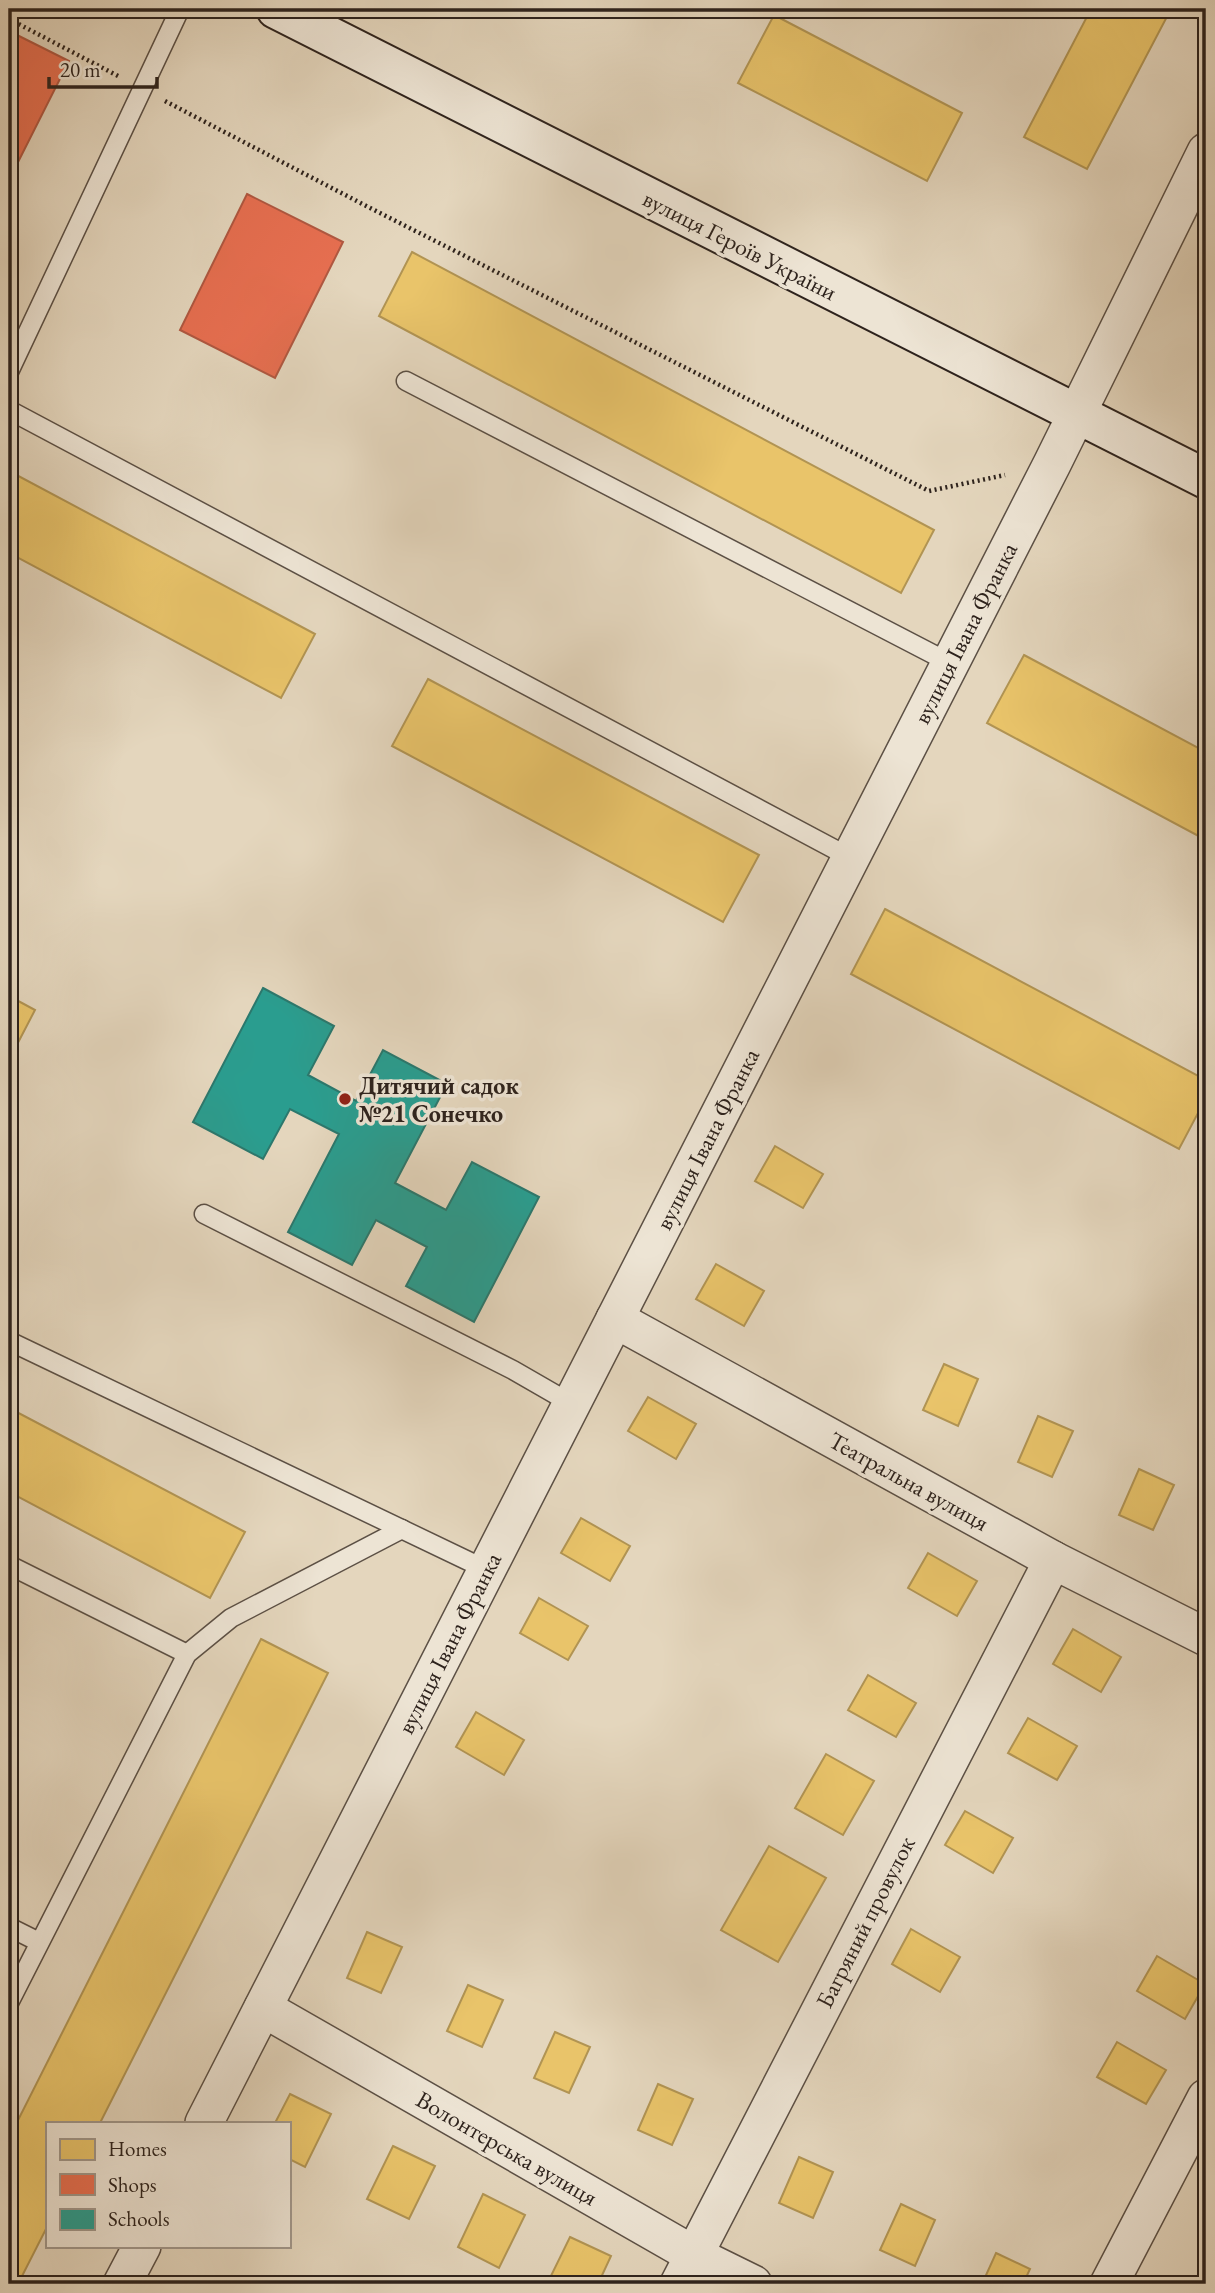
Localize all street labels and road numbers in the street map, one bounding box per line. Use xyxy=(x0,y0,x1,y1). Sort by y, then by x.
street label: вулиця Героїв України xyxy=(638,183,843,307)
street label: вулиця Івана Франка xyxy=(906,537,1024,729)
street label: вулиця Івана Франка xyxy=(648,1043,766,1235)
street label: Театральна вулиця xyxy=(823,1424,995,1538)
street label: вулиця Івана Франка xyxy=(390,1547,508,1739)
street label: Багряний провулок xyxy=(808,1830,922,2013)
street label: Волонтерська вулиця xyxy=(411,2084,603,2213)

